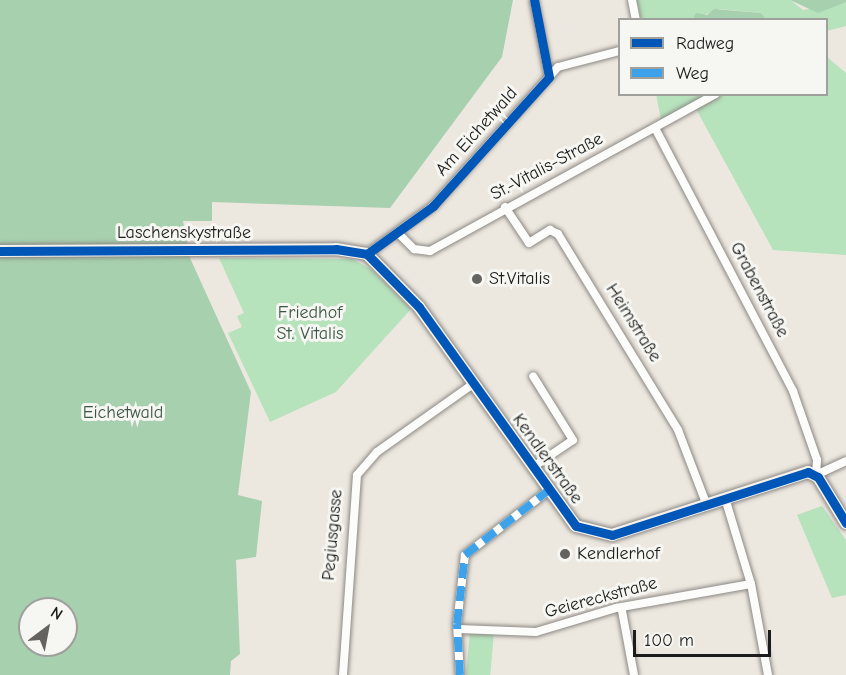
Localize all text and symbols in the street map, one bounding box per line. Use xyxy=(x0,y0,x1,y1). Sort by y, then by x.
legend xyxy=(618,18,828,96)
text: Radweg xyxy=(676,33,734,54)
text: Weg xyxy=(676,63,709,84)
street label: Am Eichetwald xyxy=(432,83,522,181)
street label: St.-Vitalis-Straße xyxy=(487,128,607,206)
street label: Laschenskystraße xyxy=(117,222,251,244)
street label: Grabenstraße xyxy=(725,239,793,341)
place label: St.Vitalis xyxy=(489,268,550,290)
marker: St.Vitalis xyxy=(470,272,484,286)
street label: Heimstraße xyxy=(600,280,666,366)
park label: Friedhof St. Vitalis xyxy=(276,303,344,346)
park label: Eichetwald xyxy=(83,402,163,424)
street label: Kendlerstraße xyxy=(507,410,587,508)
street label: Pegiusgasse xyxy=(318,489,348,581)
place label: Kendlerhof xyxy=(577,543,660,565)
marker: Kendlerhof xyxy=(558,547,572,561)
street label: Geiereckstraße xyxy=(542,573,660,623)
north arrow xyxy=(18,597,78,657)
text: N xyxy=(47,603,66,624)
scale bar xyxy=(636,618,774,656)
text: 100 m xyxy=(644,630,694,651)

